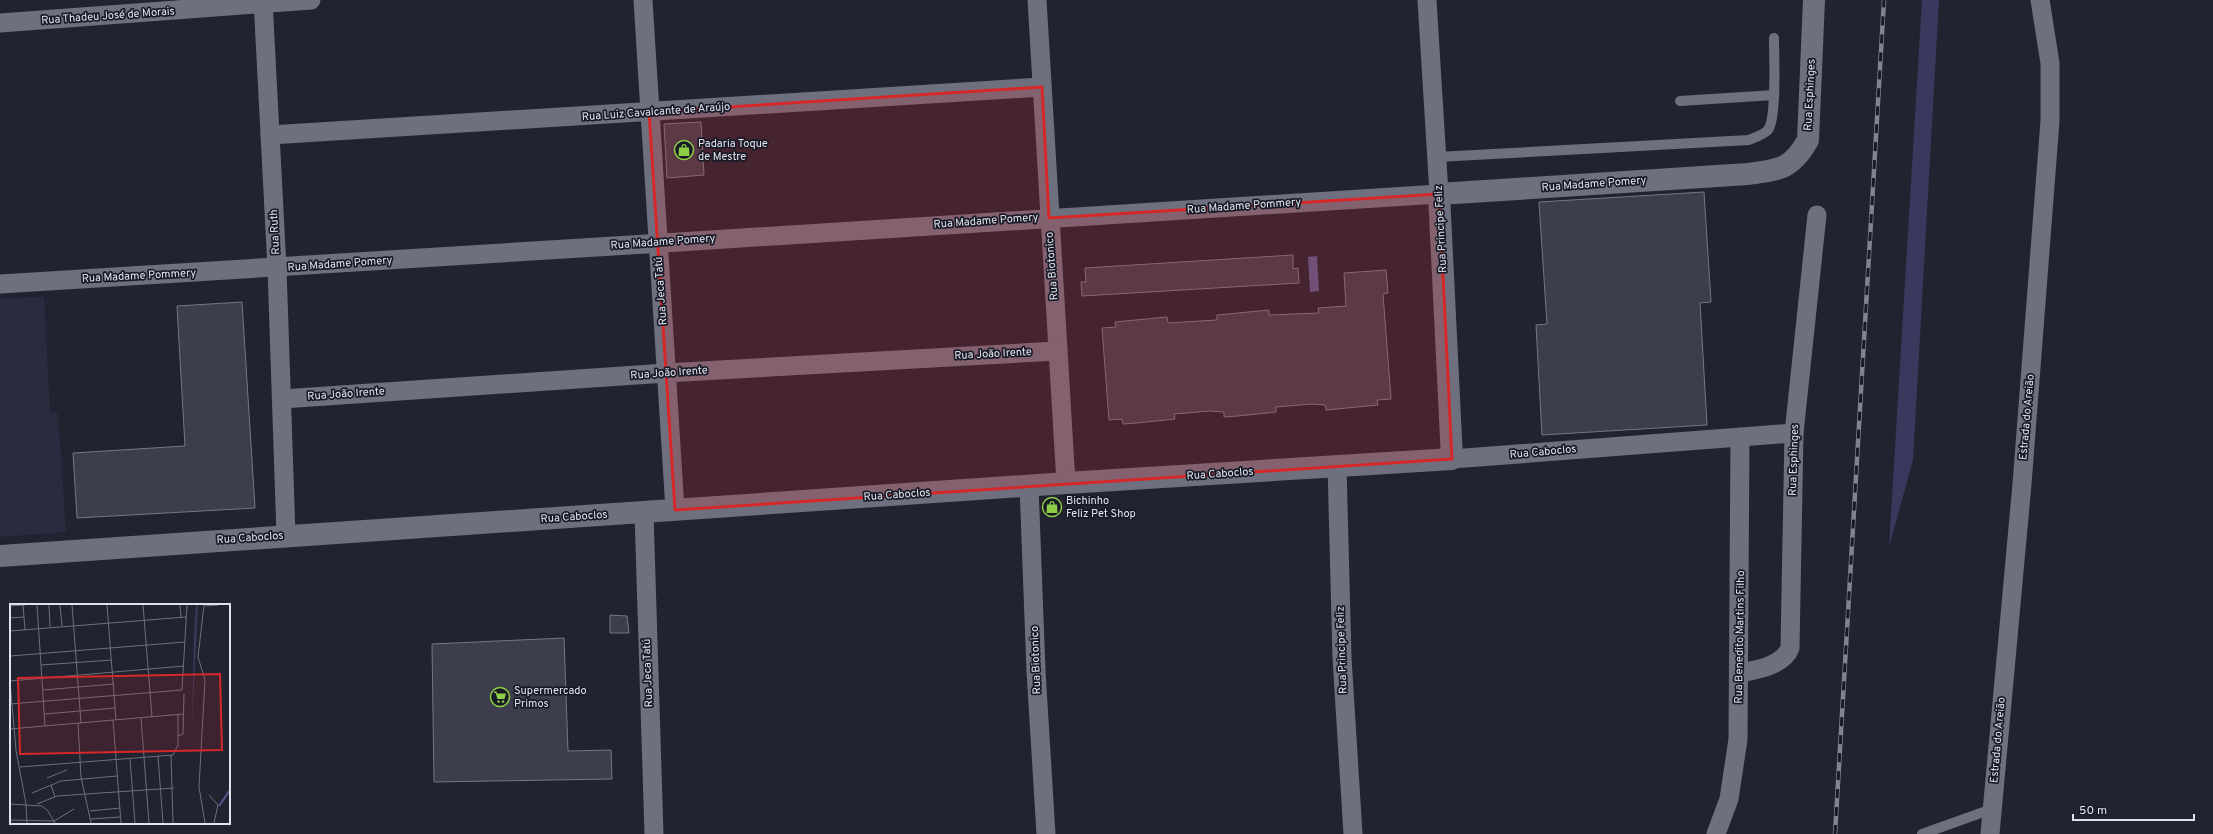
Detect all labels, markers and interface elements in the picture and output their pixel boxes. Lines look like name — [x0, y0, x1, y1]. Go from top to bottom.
street label: Rua Thadeu José de Morais — [41, 4, 175, 28]
street label: Rua Esphinges — [1801, 59, 1819, 131]
street label: Rua Luiz Cavalcante de Araújo — [581, 100, 731, 124]
place label: Padaria Toque de Mestre — [698, 137, 768, 164]
shop icon: Padaria Toque de Mestre — [673, 139, 695, 161]
street label: Rua Madame Pomery — [1541, 173, 1647, 195]
street label: Rua Principe Feliz — [1432, 185, 1450, 273]
street label: Rua Madame Pommery — [1186, 195, 1302, 217]
street label: Rua Ruth — [267, 209, 283, 255]
street label: Rua Madame Pomery — [933, 210, 1039, 232]
street label: Rua Madame Pomery — [610, 231, 716, 253]
street label: Rua Biotonico — [1043, 231, 1061, 301]
street label: Rua Madame Pomery — [287, 253, 393, 275]
street label: Rua Jeca Tatú — [652, 256, 670, 326]
street label: Rua Madame Pommery — [81, 266, 197, 286]
street label: Rua João Irente — [954, 345, 1032, 363]
street label: Rua João Irente — [630, 363, 708, 383]
street label: Estrada do Areião — [2016, 373, 2038, 461]
street label: Rua João Irente — [307, 384, 385, 404]
street label: Rua Esphinges — [1786, 424, 1802, 496]
street label: Rua Caboclos — [1509, 442, 1577, 462]
street label: Rua Caboclos — [1186, 465, 1254, 483]
street label: Rua Caboclos — [863, 486, 931, 504]
place label: Bichinho Feliz Pet Shop — [1066, 494, 1136, 521]
shop icon: Bichinho Feliz Pet Shop — [1041, 496, 1063, 518]
street label: Rua Caboclos — [540, 508, 608, 526]
street label: Rua Caboclos — [216, 529, 284, 547]
street label: Rua Benedito Martins Filho — [1732, 570, 1748, 704]
inset map — [10, 604, 230, 824]
street label: Rua Principe Feliz — [1333, 606, 1351, 694]
street label: Rua Biotonico — [1028, 625, 1044, 695]
street label: Rua Jeca Tatú — [640, 638, 656, 708]
place label: Supermercado Primos — [514, 684, 587, 711]
supermarket icon: Supermercado Primos — [489, 686, 511, 708]
street label: Estrada do Areião — [1987, 696, 2009, 784]
scale bar — [2073, 796, 2194, 822]
text: 50 m — [2079, 803, 2107, 819]

